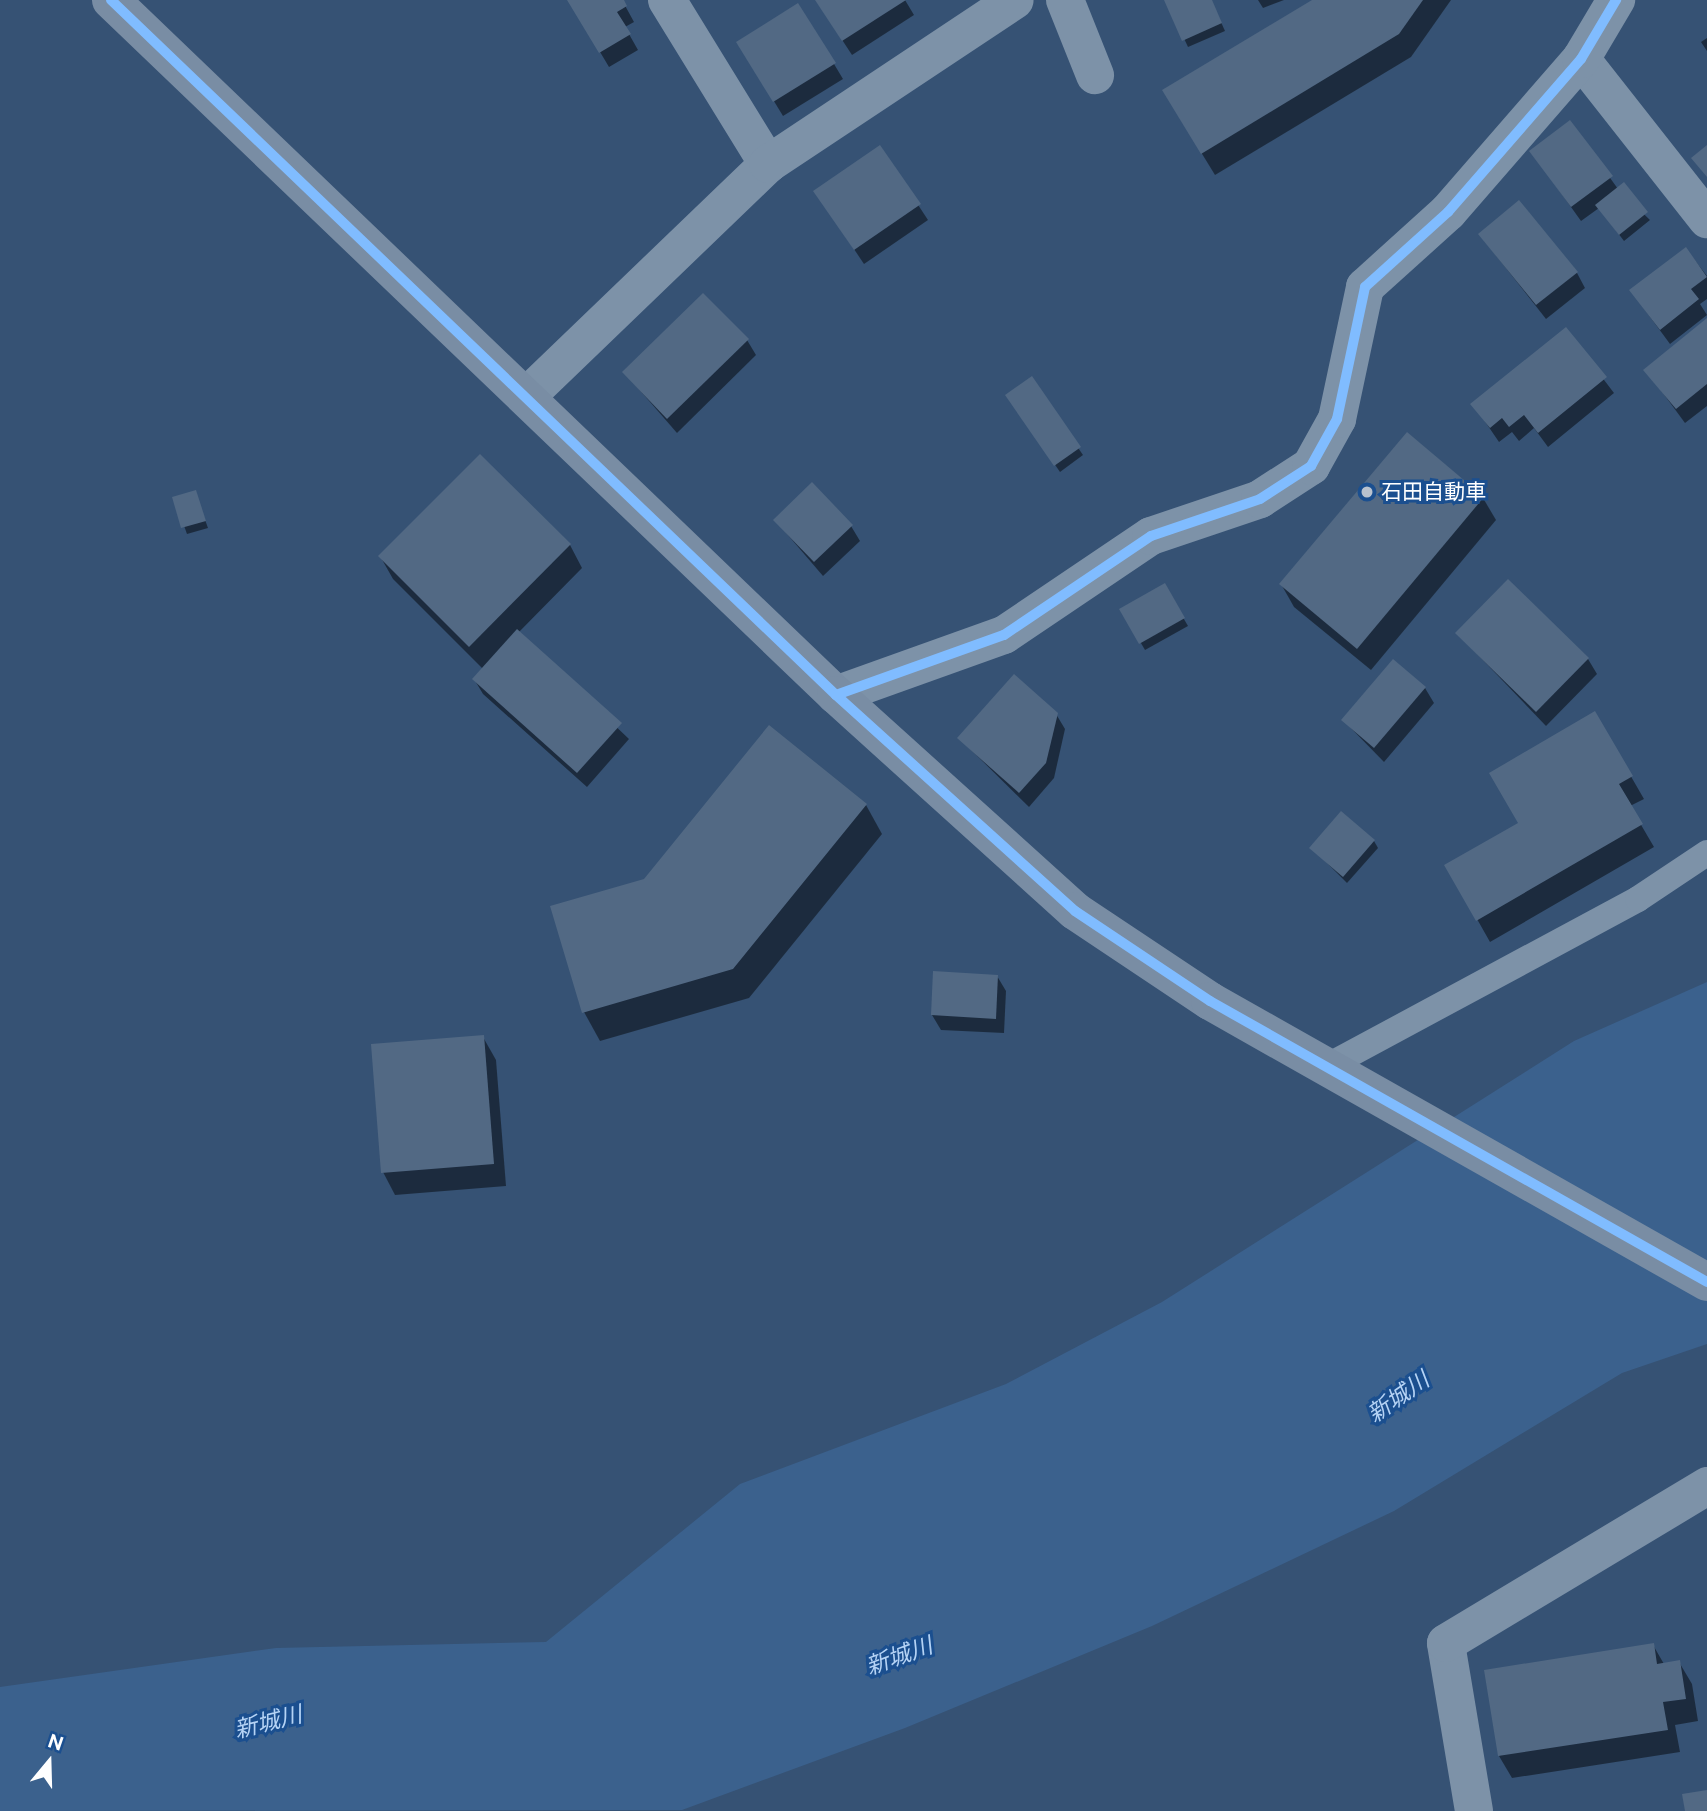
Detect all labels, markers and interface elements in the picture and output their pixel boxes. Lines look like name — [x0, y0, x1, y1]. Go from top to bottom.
place label: 石田自動車 — [1381, 479, 1486, 505]
marker: 石田自動車 — [1359, 484, 1375, 500]
water label: 新城川 — [1362, 1366, 1434, 1428]
water label: 新城川 — [862, 1631, 936, 1681]
water label: 新城川 — [231, 1700, 305, 1744]
north arrow — [14, 1727, 84, 1797]
text: N — [45, 1729, 66, 1755]

